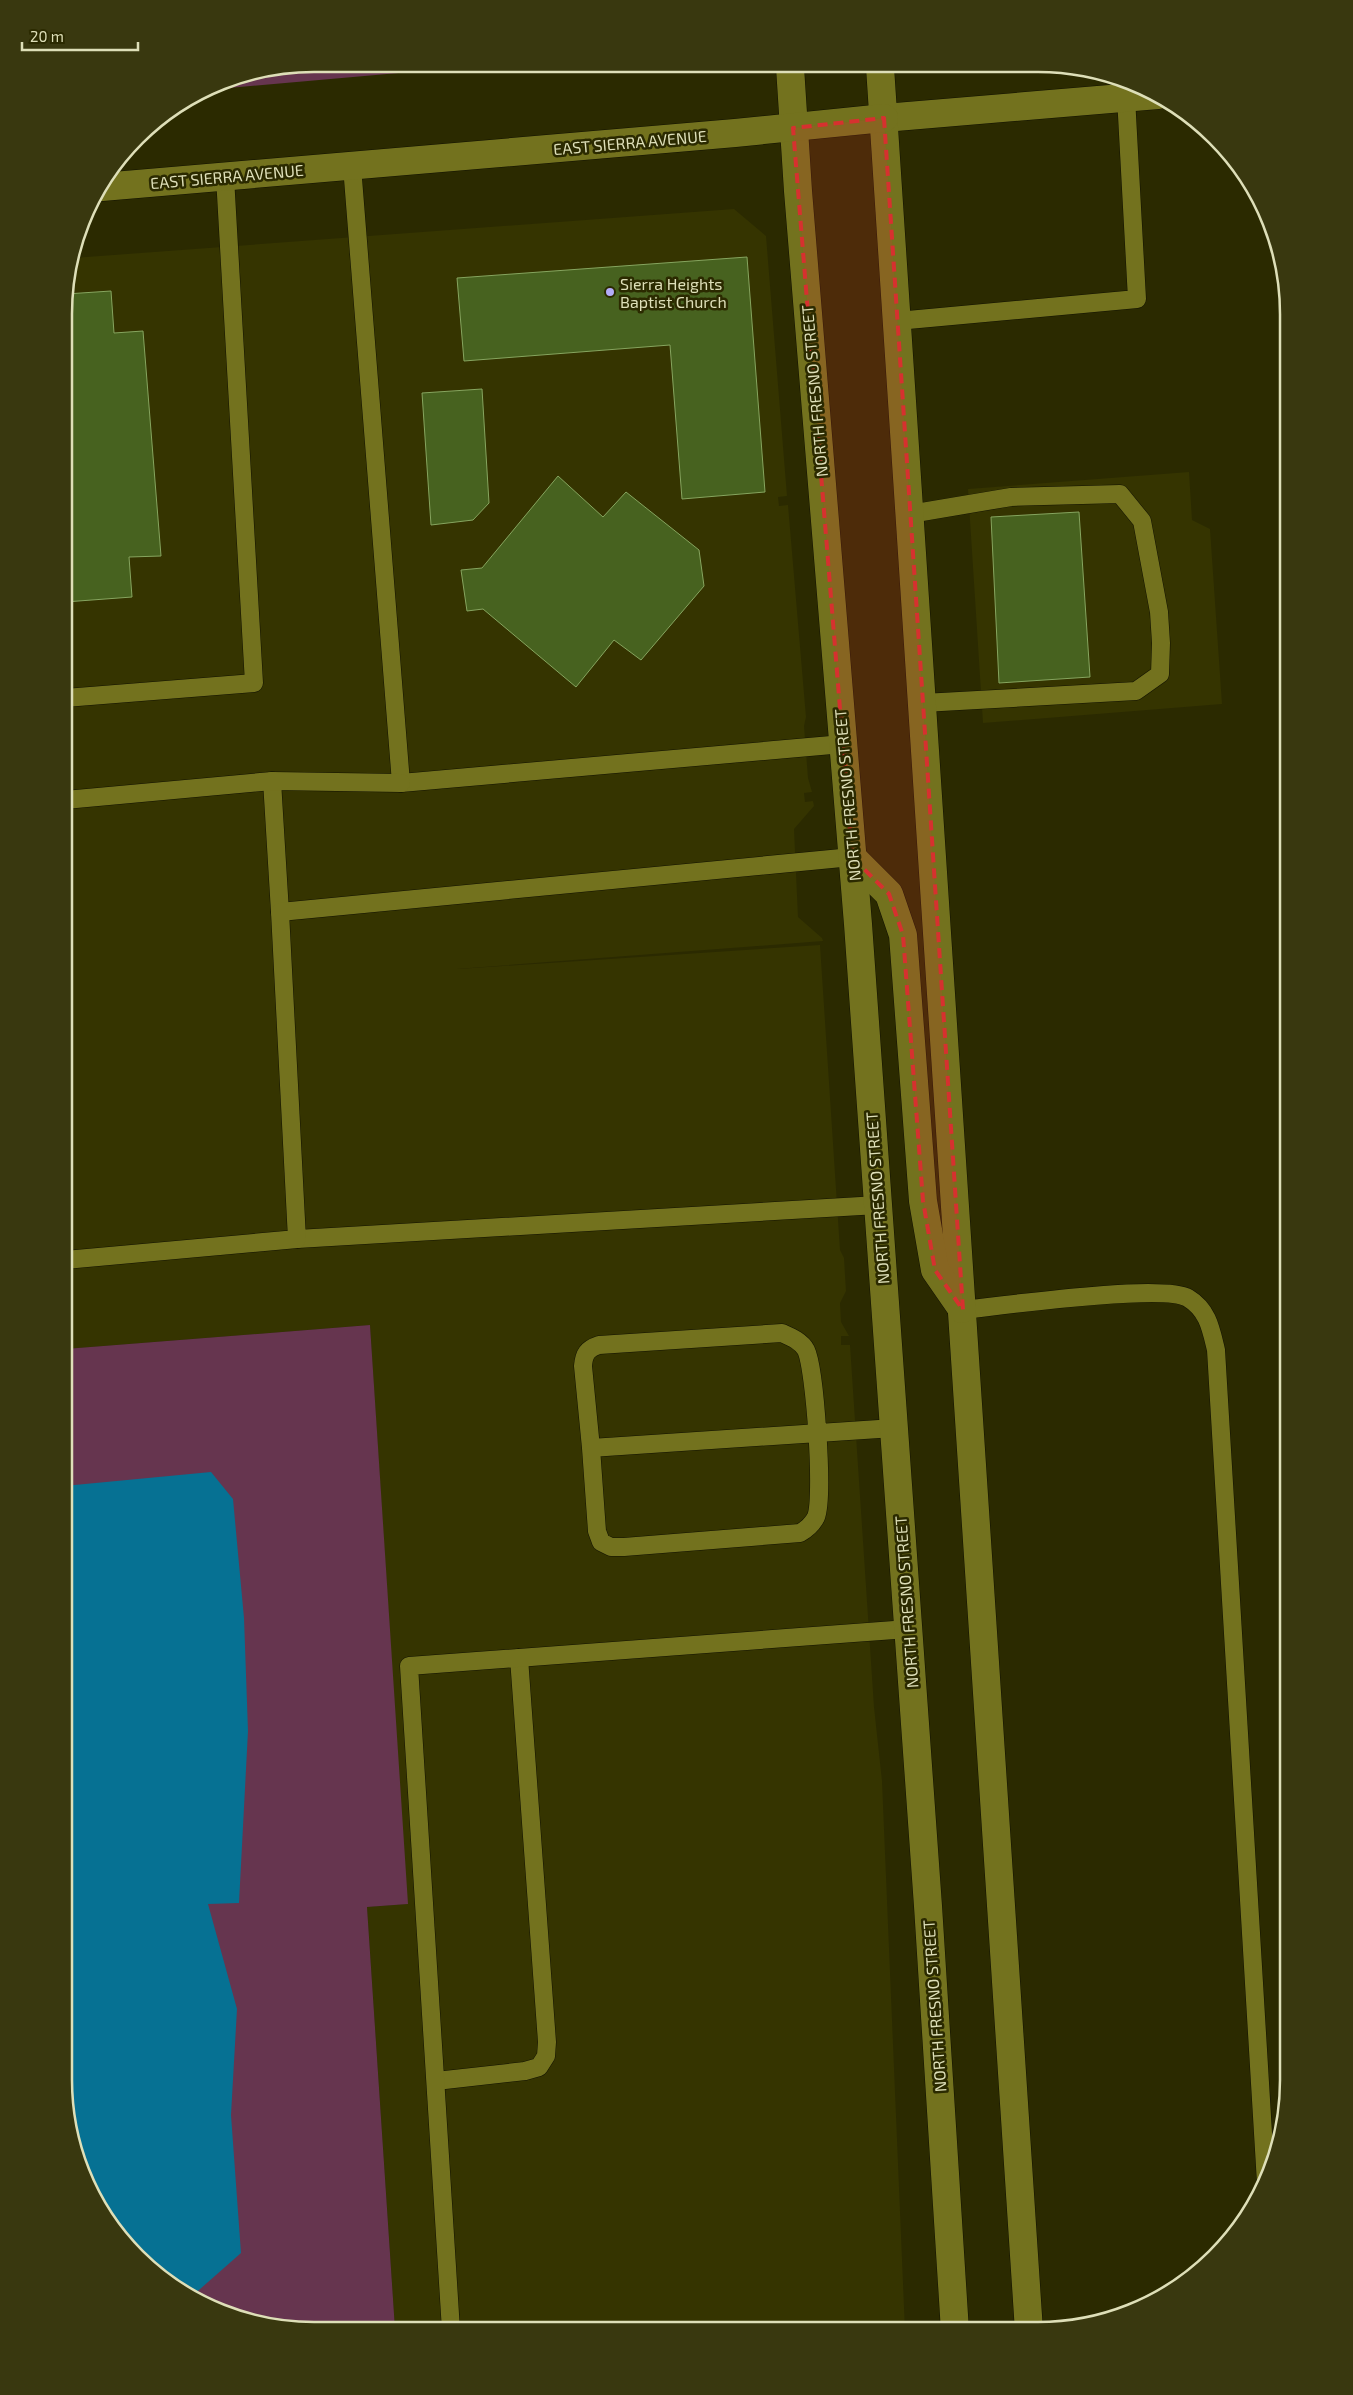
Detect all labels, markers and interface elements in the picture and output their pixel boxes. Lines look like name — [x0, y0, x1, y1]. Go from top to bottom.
scale bar — [22, 20, 139, 52]
text: 20 m — [30, 27, 64, 45]
street label: EAST SIERRA AVENUE — [552, 126, 708, 158]
street label: EAST SIERRA AVENUE — [149, 160, 305, 192]
place label: Sierra Heights Baptist Church — [620, 274, 727, 311]
marker: Sierra Heights Baptist Church — [604, 286, 616, 298]
street label: NORTH FRESNO STREET — [797, 304, 831, 478]
street label: NORTH FRESNO STREET — [830, 708, 864, 882]
street label: NORTH FRESNO STREET — [862, 1111, 892, 1285]
street label: NORTH FRESNO STREET — [891, 1515, 921, 1689]
street label: NORTH FRESNO STREET — [919, 1919, 949, 2093]

